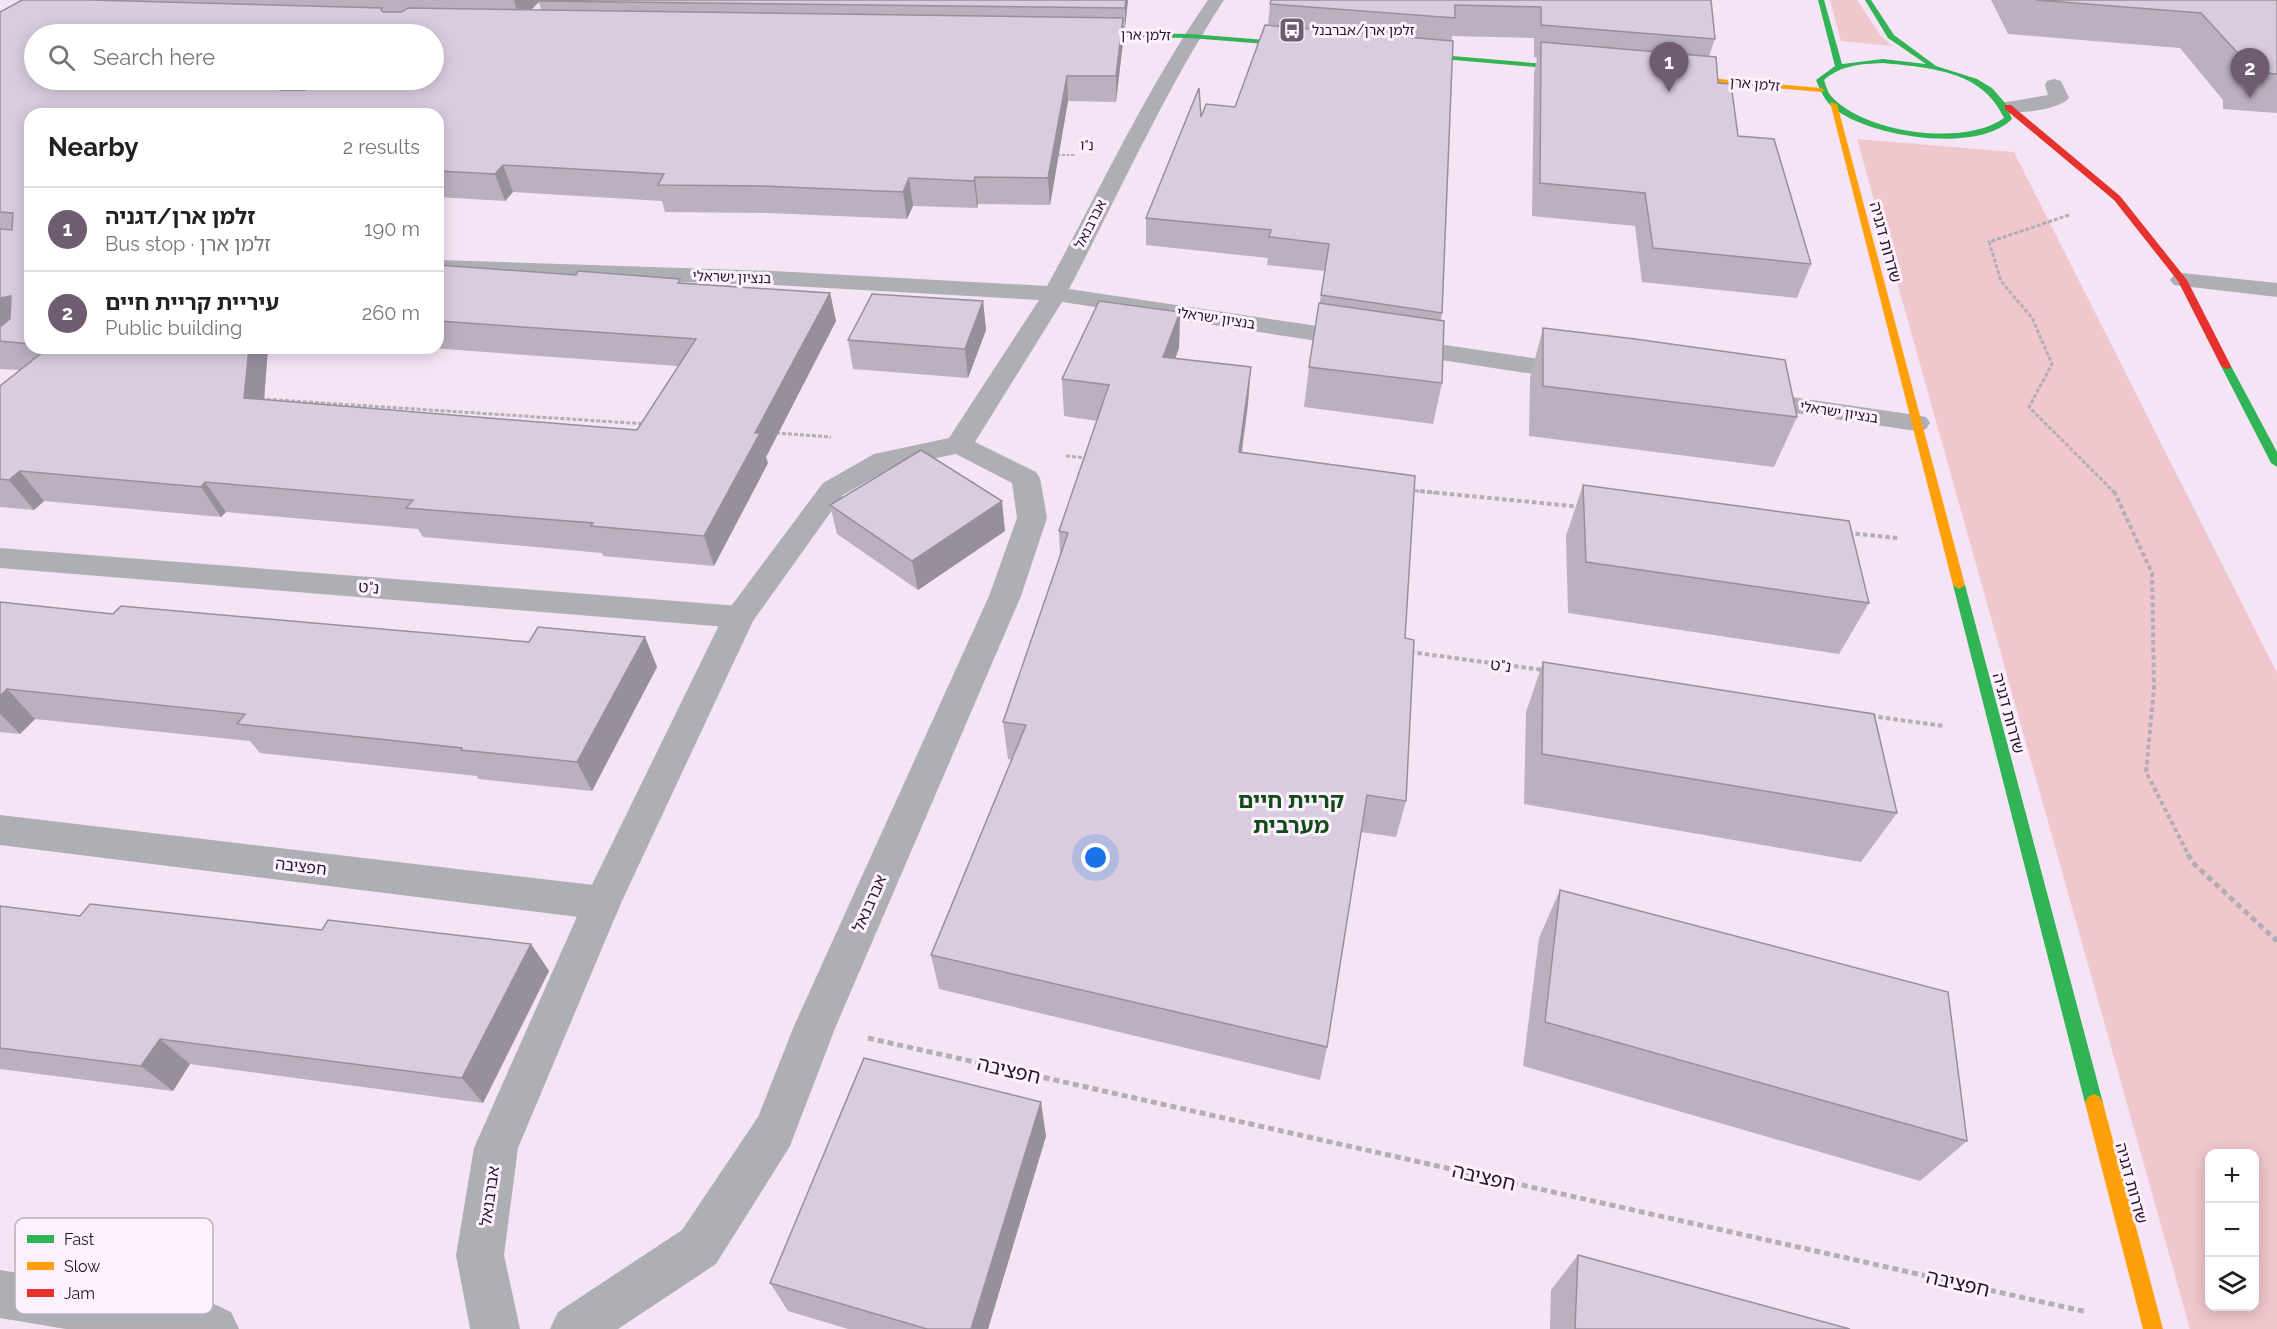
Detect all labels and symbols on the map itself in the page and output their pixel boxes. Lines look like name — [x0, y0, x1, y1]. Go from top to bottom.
bus stop icon: זלמן ארן/אברבנל — [1277, 15, 1307, 45]
place label: זלמן ארן/אברבנל — [1312, 22, 1415, 38]
street label: זלמן ארן — [1121, 27, 1172, 43]
pin: 1 — [1650, 42, 1688, 92]
pin: 2 — [2230, 48, 2270, 98]
street label: זלמן ארן — [1729, 74, 1781, 94]
street label: נ"ו — [1080, 137, 1094, 153]
street label: אברבנאל — [1071, 197, 1109, 251]
street label: שדרות דגניה — [1866, 200, 1905, 285]
street label: בנציון ישראלי — [692, 268, 772, 286]
street label: בנציון ישראלי — [1176, 304, 1256, 332]
street label: בנציון ישראלי — [1799, 398, 1879, 426]
street label: נ"ט — [358, 577, 380, 598]
street label: נ"ט — [1489, 655, 1513, 676]
street label: שדרות דגניה — [1989, 671, 2028, 756]
district label: קריית חיים מערבית — [1238, 787, 1344, 838]
your location — [1081, 843, 1110, 872]
street label: חפציבה — [274, 854, 328, 879]
street label: אברבנאל — [849, 872, 890, 935]
street label: חפציבה — [975, 1051, 1043, 1089]
street label: שדרות דגניה — [2112, 1141, 2151, 1226]
street label: חפציבה — [1450, 1158, 1518, 1196]
street label: אברבנאל — [476, 1165, 503, 1227]
legend — [15, 1218, 213, 1314]
text: Fast — [64, 1230, 95, 1249]
text: Slow — [64, 1257, 100, 1276]
street label: חפציבה — [1924, 1264, 1992, 1302]
text: Jam — [64, 1284, 95, 1303]

